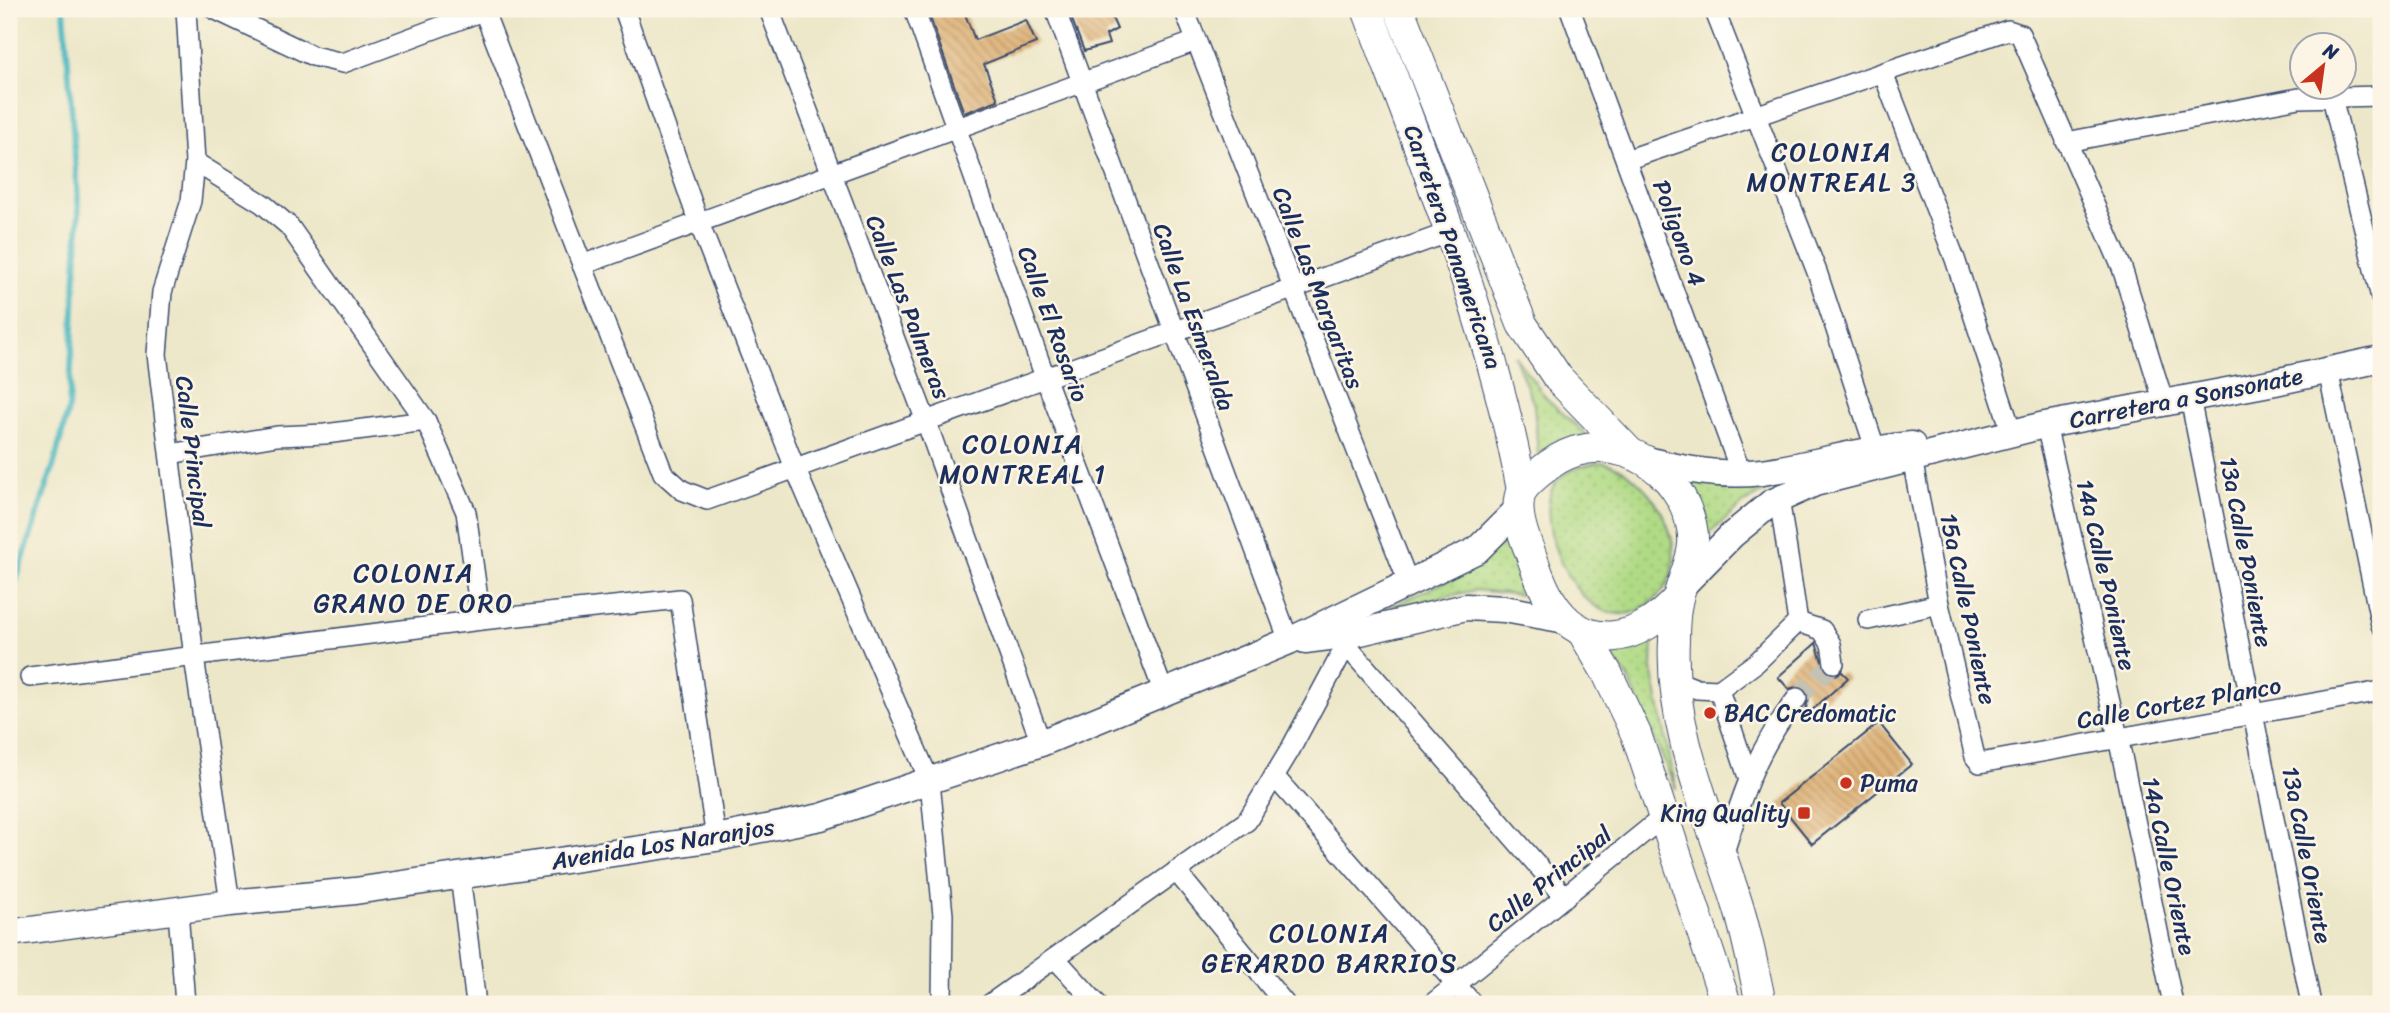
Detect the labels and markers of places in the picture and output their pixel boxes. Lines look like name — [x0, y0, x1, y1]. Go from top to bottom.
place label: BAC Credomatic — [1724, 692, 1897, 734]
marker: BAC Credomatic — [1702, 705, 1718, 721]
place label: Puma — [1860, 762, 1919, 804]
marker: Puma — [1838, 775, 1854, 791]
place label: King Quality — [1661, 792, 1791, 834]
marker: King Quality — [1796, 805, 1812, 821]

